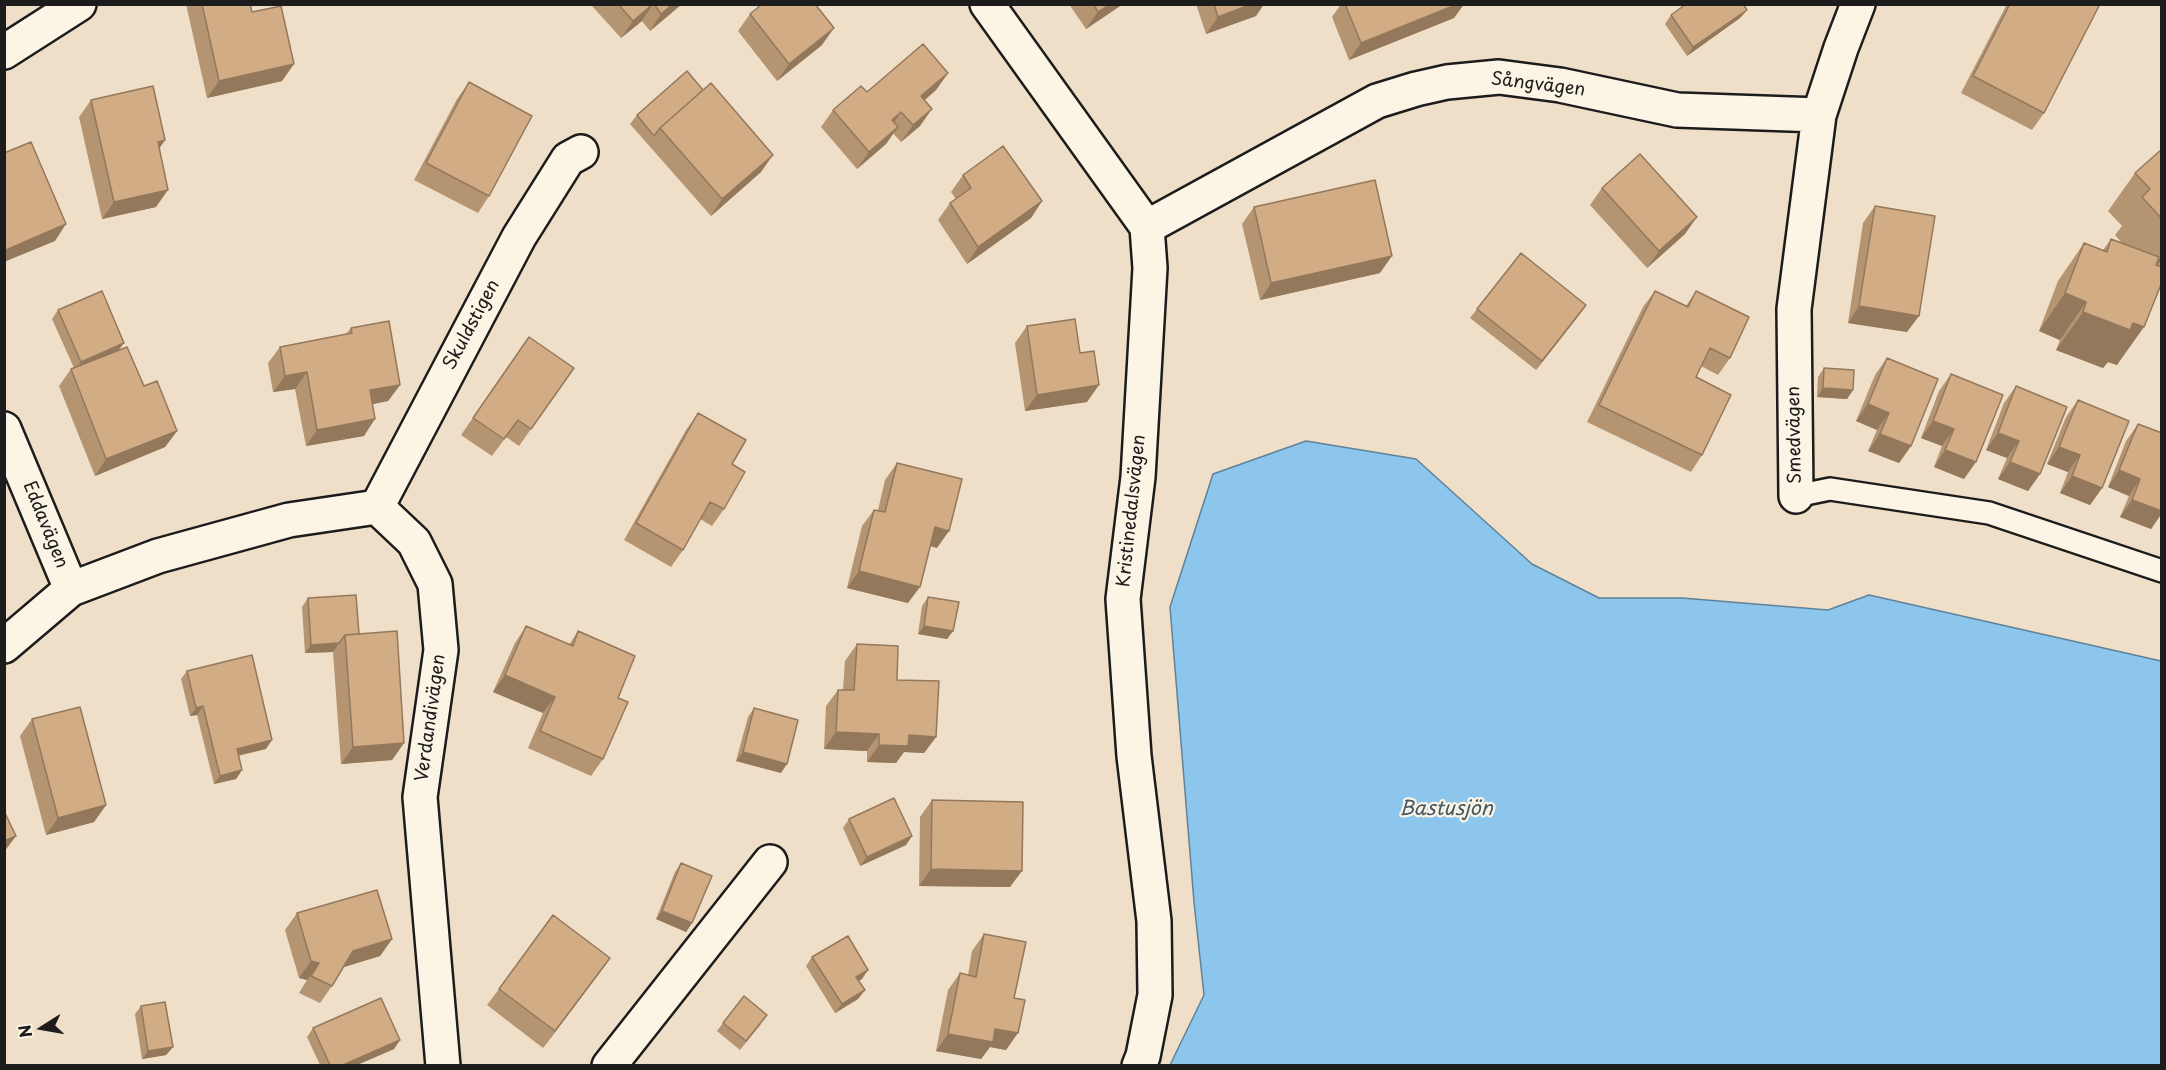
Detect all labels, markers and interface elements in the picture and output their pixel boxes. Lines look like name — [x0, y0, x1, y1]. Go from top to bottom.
street label: Sångvägen — [1490, 69, 1586, 101]
street label: Skuldstigen — [439, 276, 505, 374]
street label: Smedvägen — [1783, 386, 1807, 484]
street label: Kristinedalsvägen — [1113, 434, 1151, 588]
street label: Eddavägen — [18, 478, 72, 572]
street label: Verdandivägen — [411, 653, 451, 783]
water label: Bastusjön — [1399, 797, 1493, 821]
north arrow — [12, 998, 72, 1058]
text: N — [11, 1023, 37, 1040]

